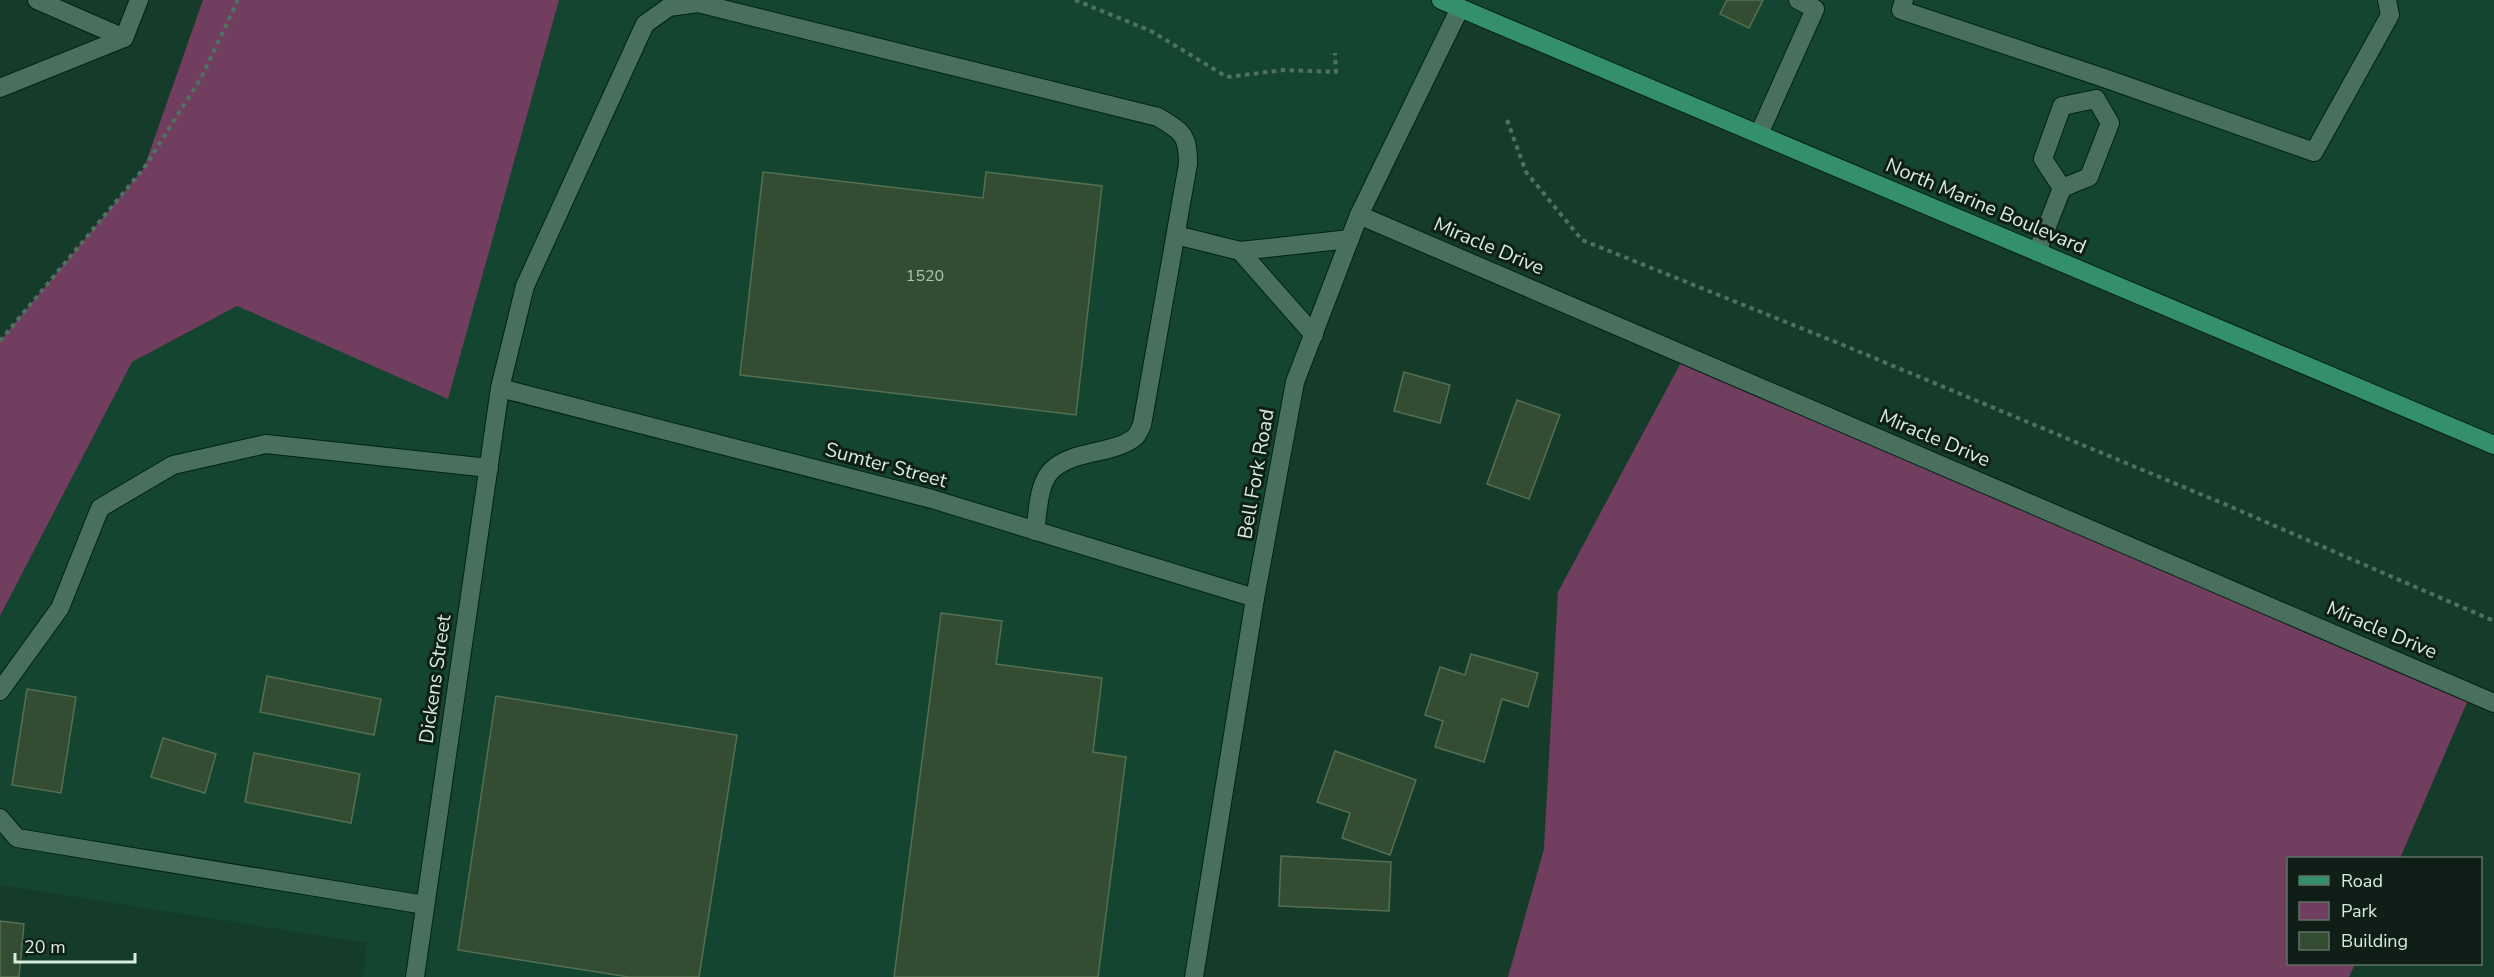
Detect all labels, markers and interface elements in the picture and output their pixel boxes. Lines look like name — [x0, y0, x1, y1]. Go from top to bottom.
street label: North Marine Boulevard — [1882, 152, 2090, 260]
street label: Miracle Drive — [1430, 211, 1548, 281]
house number: 1520 — [906, 265, 944, 287]
street label: Miracle Drive — [1876, 403, 1994, 473]
street label: Bell Fork Road — [1231, 407, 1281, 541]
street label: Sumter Street — [822, 436, 951, 494]
street label: Miracle Drive — [2323, 595, 2441, 665]
street label: Dickens Street — [413, 612, 458, 745]
legend — [2287, 857, 2482, 965]
text: Road — [2341, 869, 2383, 893]
text: Park — [2341, 899, 2378, 923]
scale bar — [15, 926, 135, 964]
text: Building — [2341, 929, 2408, 953]
text: 20 m — [24, 935, 66, 959]

